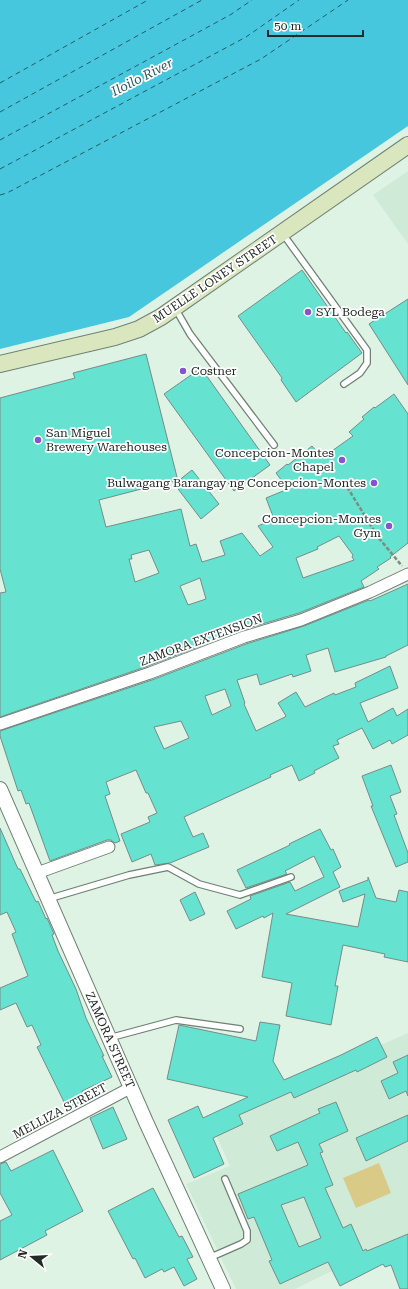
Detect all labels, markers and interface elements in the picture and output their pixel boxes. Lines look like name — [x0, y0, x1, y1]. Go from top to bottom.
scale bar — [268, 12, 363, 38]
text: 50 m — [274, 19, 301, 33]
water label: Iloilo River — [108, 55, 176, 99]
street label: MUELLE LONEY STREET — [150, 232, 280, 326]
place label: SYL Bodega — [316, 305, 385, 319]
marker: SYL Bodega — [303, 307, 313, 317]
place label: Costner — [191, 364, 237, 378]
marker: Costner — [178, 366, 188, 376]
place label: San Miguel Brewery Warehouses — [46, 426, 167, 454]
marker: San Miguel Brewery Warehouses — [33, 435, 43, 445]
place label: Concepcion-Montes Chapel — [215, 446, 334, 474]
marker: Concepcion-Montes Chapel — [337, 455, 347, 465]
place label: Bulwagang Barangay ng Concepcion-Montes — [107, 476, 366, 490]
marker: Bulwagang Barangay ng Concepcion-Montes — [369, 478, 379, 488]
place label: Concepcion-Montes Gym — [262, 512, 381, 540]
marker: Concepcion-Montes Gym — [384, 521, 394, 531]
street label: ZAMORA EXTENSION — [138, 611, 265, 669]
street label: ZAMORA STREET — [83, 990, 137, 1090]
street label: MELLIZA STREET — [11, 1080, 109, 1142]
north arrow — [12, 1237, 52, 1277]
text: N — [15, 1248, 31, 1260]

